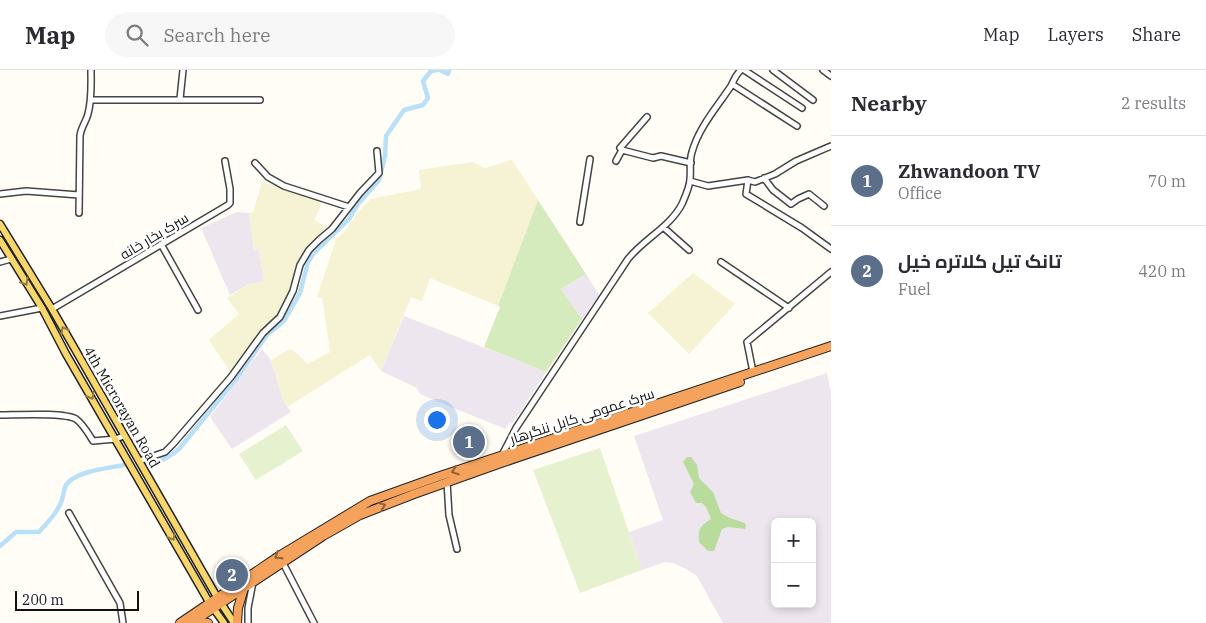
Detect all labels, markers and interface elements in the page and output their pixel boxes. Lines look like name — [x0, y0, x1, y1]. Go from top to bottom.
search box — [105, 12, 455, 57]
text: Map — [25, 19, 75, 51]
icon: search — [123, 21, 151, 49]
text: Search here — [163, 23, 270, 47]
text: Map — [983, 23, 1020, 46]
text: Layers — [1048, 23, 1104, 46]
text: Share — [1132, 23, 1181, 46]
text: Nearby — [851, 89, 927, 117]
text: 2 results — [1121, 93, 1186, 113]
text: Zhwandoon TV — [898, 159, 1040, 183]
text: 1 — [862, 171, 872, 191]
text: 70 m — [1148, 171, 1186, 191]
text: Office — [898, 183, 942, 203]
street label: سرک بخار خانه — [116, 209, 192, 263]
text: تانک تیل کلاتره خیل — [898, 249, 1061, 273]
text: 2 — [862, 261, 872, 281]
text: 420 m — [1138, 261, 1186, 281]
one-way arrow — [19, 276, 29, 285]
text: Fuel — [898, 279, 931, 299]
one-way arrow — [60, 327, 70, 336]
street label: 4th Microrayan Road — [80, 343, 164, 471]
street label: سرک عمومی کابل ننگرهار — [507, 384, 656, 448]
one-way arrow — [85, 390, 95, 399]
your location — [424, 407, 450, 433]
pin: 1 — [453, 423, 485, 461]
one-way arrow — [451, 465, 460, 475]
one-way arrow — [377, 502, 386, 512]
map controls — [771, 518, 816, 608]
button: + — [771, 518, 816, 563]
one-way arrow — [166, 531, 176, 540]
one-way arrow — [275, 550, 284, 560]
pin: 2 — [216, 556, 248, 594]
button: − — [771, 563, 816, 608]
scale bar — [15, 588, 139, 611]
text: 200 m — [22, 591, 64, 609]

